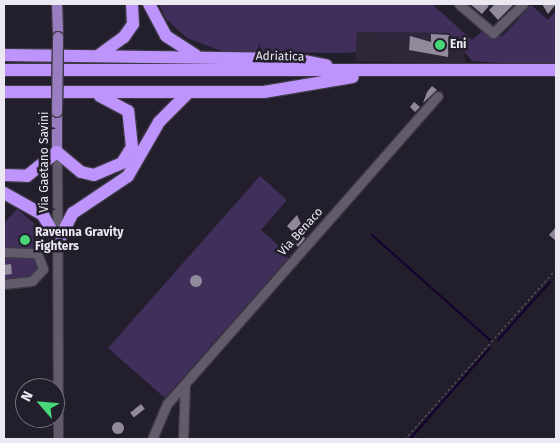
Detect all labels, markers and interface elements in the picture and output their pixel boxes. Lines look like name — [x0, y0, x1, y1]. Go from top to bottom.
place label: Eni — [450, 38, 466, 52]
marker: Eni — [434, 39, 446, 51]
street label: Adriatica — [256, 49, 304, 65]
street label: Via Gaetano Savini — [38, 112, 52, 212]
street label: Via Benaco — [276, 205, 326, 259]
place label: Ravenna Gravity Fighters — [35, 226, 123, 254]
marker: Ravenna Gravity Fighters — [19, 234, 31, 246]
north arrow — [15, 378, 65, 428]
text: N — [17, 388, 37, 404]

